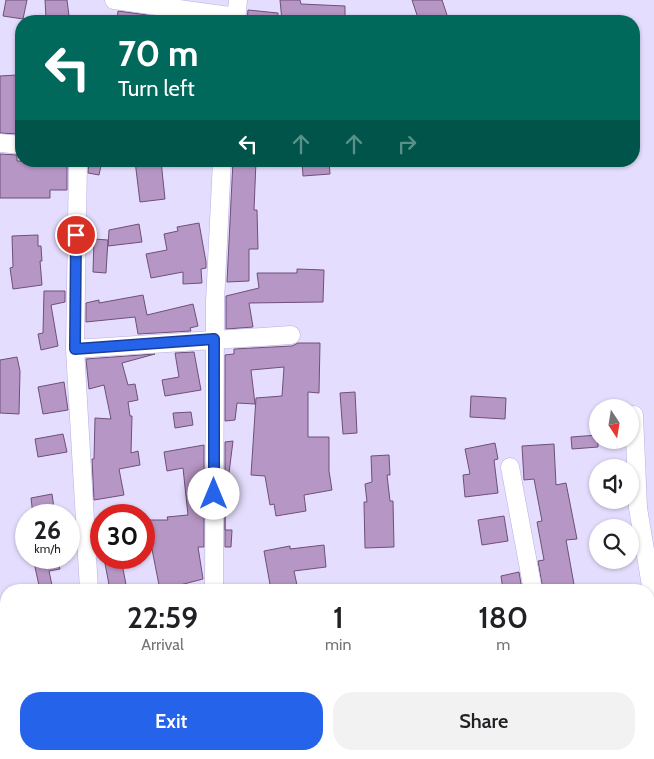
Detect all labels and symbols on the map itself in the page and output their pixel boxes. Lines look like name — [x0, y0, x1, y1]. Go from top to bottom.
pin — [55, 214, 97, 256]
north arrow — [589, 399, 639, 449]
position arrow — [187, 467, 239, 519]
speed limit sign: 30 — [90, 504, 155, 569]

